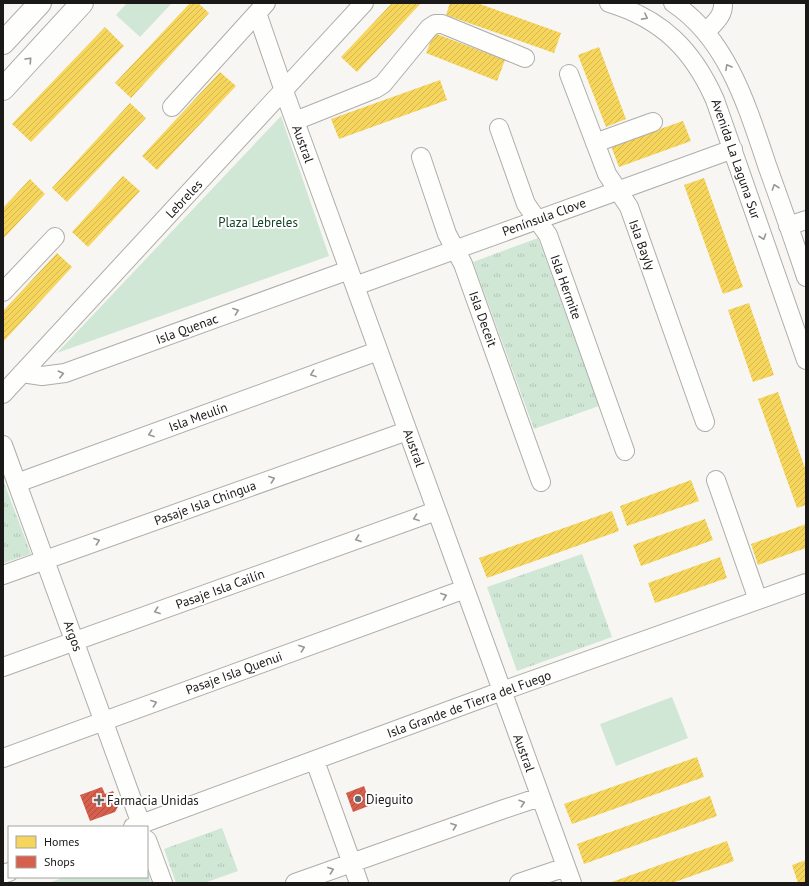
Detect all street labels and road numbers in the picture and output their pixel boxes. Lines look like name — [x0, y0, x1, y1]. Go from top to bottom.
street label: Avenida La Laguna Sur — [707, 97, 765, 222]
street label: Austral — [288, 123, 318, 165]
street label: Lebreles — [162, 176, 206, 222]
street label: Península Clove — [500, 194, 588, 240]
street label: Isla Bayly — [625, 217, 659, 273]
street label: Isla Hermite — [546, 252, 586, 322]
street label: Isla Deceit — [465, 289, 501, 350]
street label: Isla Quenac — [154, 310, 221, 348]
street label: Isla Meulín — [166, 399, 230, 435]
street label: Austral — [399, 427, 429, 469]
street label: Pasaje Isla Chingua — [152, 477, 258, 529]
street label: Pasaje Isla Cailín — [173, 565, 267, 613]
street label: Argos — [60, 618, 86, 654]
street label: Pasaje Isla Quenui — [183, 648, 285, 698]
street label: Isla Grande de Tierra del Fuego — [384, 666, 554, 742]
street label: Austral — [509, 732, 539, 774]

